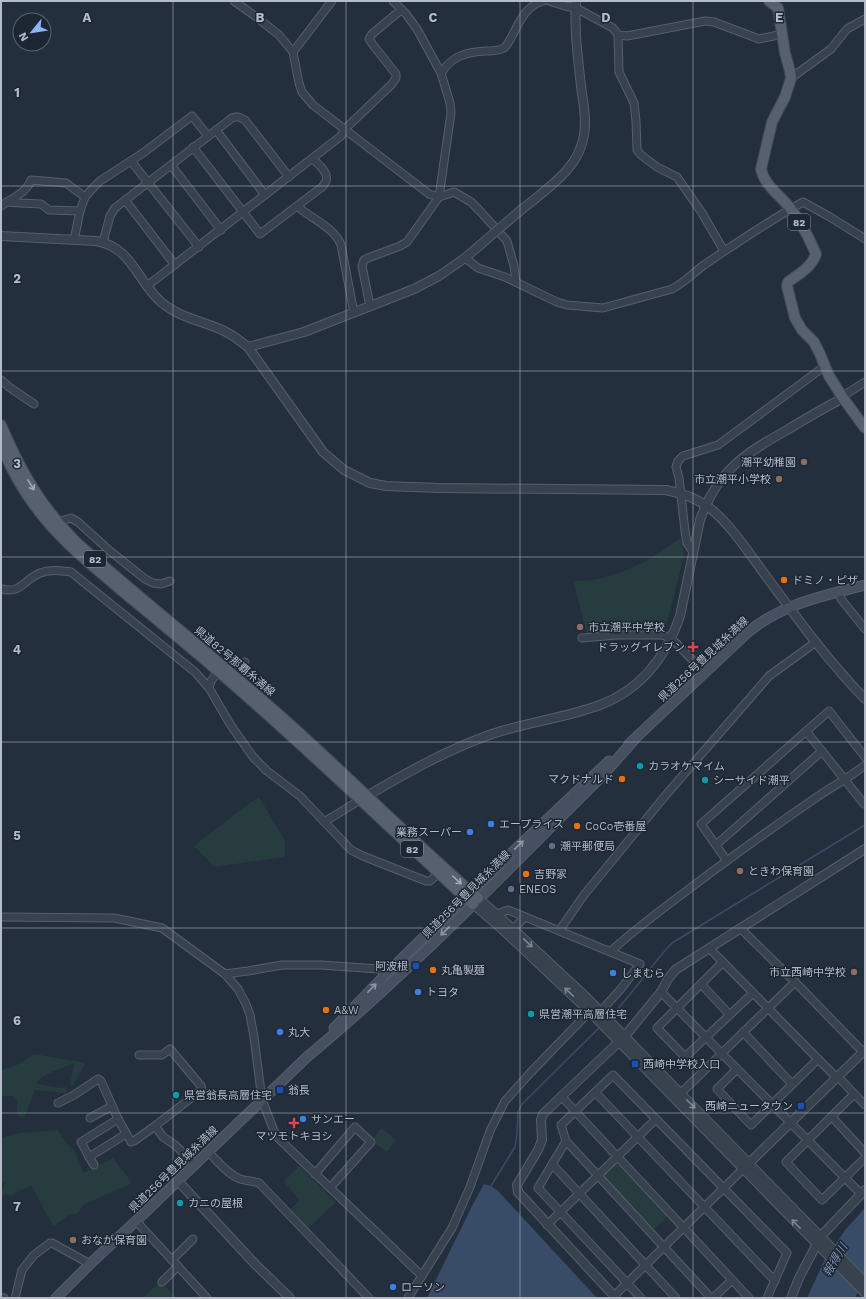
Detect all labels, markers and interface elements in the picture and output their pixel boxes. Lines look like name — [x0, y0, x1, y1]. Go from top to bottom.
text: A — [83, 10, 92, 25]
text: B — [256, 10, 265, 25]
text: C — [429, 10, 438, 25]
text: D — [601, 10, 611, 25]
text: E — [775, 10, 783, 25]
north arrow — [12, 12, 52, 52]
text: N — [16, 30, 31, 44]
text: 1 — [14, 85, 20, 100]
road number: 82 — [788, 214, 810, 230]
text: 2 — [13, 271, 21, 286]
text: 3 — [13, 456, 21, 471]
place label: 潮平幼稚園 — [741, 456, 796, 469]
marker: 潮平幼稚園 — [799, 457, 809, 467]
place label: 市立潮平小学校 — [694, 473, 771, 486]
marker: 市立潮平小学校 — [774, 474, 784, 484]
one-way arrow — [27, 479, 35, 491]
road number: 82 — [84, 551, 106, 567]
place label: ドミノ・ピザ — [792, 574, 858, 587]
marker: ドミノ・ピザ — [779, 575, 789, 585]
street label: 県道256号豊見城糸満線 — [656, 614, 751, 705]
place label: 市立潮平中学校 — [588, 621, 665, 634]
marker: 市立潮平中学校 — [575, 622, 585, 632]
street label: 県道82号那覇糸満線 — [192, 624, 278, 699]
place label: ドラッグイレブン — [597, 641, 685, 654]
text: 4 — [13, 642, 22, 657]
marker: ドラッグイレブン — [688, 642, 698, 652]
place label: カラオケマイム — [648, 760, 725, 773]
marker: カラオケマイム — [635, 761, 645, 771]
place label: マクドナルド — [548, 773, 614, 786]
marker: マクドナルド — [617, 774, 627, 784]
place label: シーサイド潮平 — [713, 774, 790, 787]
marker: シーサイド潮平 — [700, 775, 710, 785]
place label: エープライス — [499, 818, 564, 831]
marker: エープライス — [486, 819, 496, 829]
place label: CoCo壱番屋 — [585, 820, 646, 833]
marker: CoCo壱番屋 — [572, 821, 582, 831]
place label: 業務スーパー — [396, 826, 462, 839]
marker: 業務スーパー — [465, 827, 475, 837]
text: 5 — [13, 828, 21, 843]
one-way arrow — [514, 840, 524, 850]
place label: 潮平郵便局 — [560, 840, 615, 853]
road number: 82 — [401, 841, 423, 857]
marker: 潮平郵便局 — [547, 841, 557, 851]
street label: 県道256号豊見城糸満線 — [420, 848, 513, 941]
place label: ときわ保育園 — [748, 865, 814, 878]
marker: ときわ保育園 — [735, 866, 745, 876]
place label: 吉野家 — [534, 868, 567, 881]
marker: 吉野家 — [521, 869, 531, 879]
one-way arrow — [452, 875, 462, 884]
place label: ENEOS — [519, 883, 556, 896]
marker: ENEOS — [506, 884, 516, 894]
one-way arrow — [440, 926, 450, 936]
one-way arrow — [523, 938, 533, 948]
place label: 阿波根 — [375, 960, 408, 973]
marker: 阿波根 — [411, 961, 421, 971]
place label: 丸亀製麺 — [441, 964, 485, 977]
marker: 丸亀製麺 — [428, 965, 438, 975]
place label: 市立西崎中学校 — [769, 966, 846, 979]
place label: しまむら — [621, 967, 665, 980]
marker: 市立西崎中学校 — [849, 967, 859, 977]
marker: しまむら — [608, 968, 618, 978]
one-way arrow — [367, 983, 377, 993]
place label: トヨタ — [426, 986, 459, 999]
marker: トヨタ — [413, 987, 423, 997]
one-way arrow — [564, 987, 574, 997]
place label: A&W — [334, 1004, 359, 1017]
marker: A&W — [321, 1005, 331, 1015]
place label: 県営潮平高層住宅 — [539, 1008, 627, 1021]
marker: 県営潮平高層住宅 — [526, 1009, 536, 1019]
text: 6 — [13, 1013, 21, 1028]
place label: 丸大 — [288, 1026, 310, 1039]
marker: 丸大 — [275, 1027, 285, 1037]
place label: 西崎中学校入口 — [643, 1058, 720, 1071]
marker: 西崎中学校入口 — [630, 1059, 640, 1069]
place label: 翁長 — [288, 1084, 310, 1097]
marker: 翁長 — [275, 1085, 285, 1095]
place label: 県営翁長高層住宅 — [184, 1089, 272, 1102]
marker: 県営翁長高層住宅 — [171, 1090, 181, 1100]
one-way arrow — [686, 1099, 695, 1109]
place label: 西崎ニュータウン — [705, 1100, 793, 1113]
marker: 西崎ニュータウン — [796, 1101, 806, 1111]
place label: サンエー — [311, 1113, 355, 1126]
marker: サンエー — [298, 1114, 308, 1124]
marker: マツモトキヨシ — [289, 1118, 299, 1128]
street label: 県道256号豊見城糸満線 — [126, 1124, 220, 1215]
place label: マツモトキヨシ — [256, 1130, 333, 1143]
place label: カニの屋根 — [188, 1197, 243, 1210]
marker: カニの屋根 — [175, 1198, 185, 1208]
text: 7 — [13, 1199, 21, 1214]
one-way arrow — [792, 1219, 801, 1229]
place label: おなが保育園 — [81, 1234, 147, 1247]
marker: おなが保育園 — [68, 1235, 78, 1245]
water label: 報得川 — [820, 1239, 851, 1279]
place label: ローソン — [401, 1281, 445, 1294]
marker: ローソン — [388, 1282, 398, 1292]

